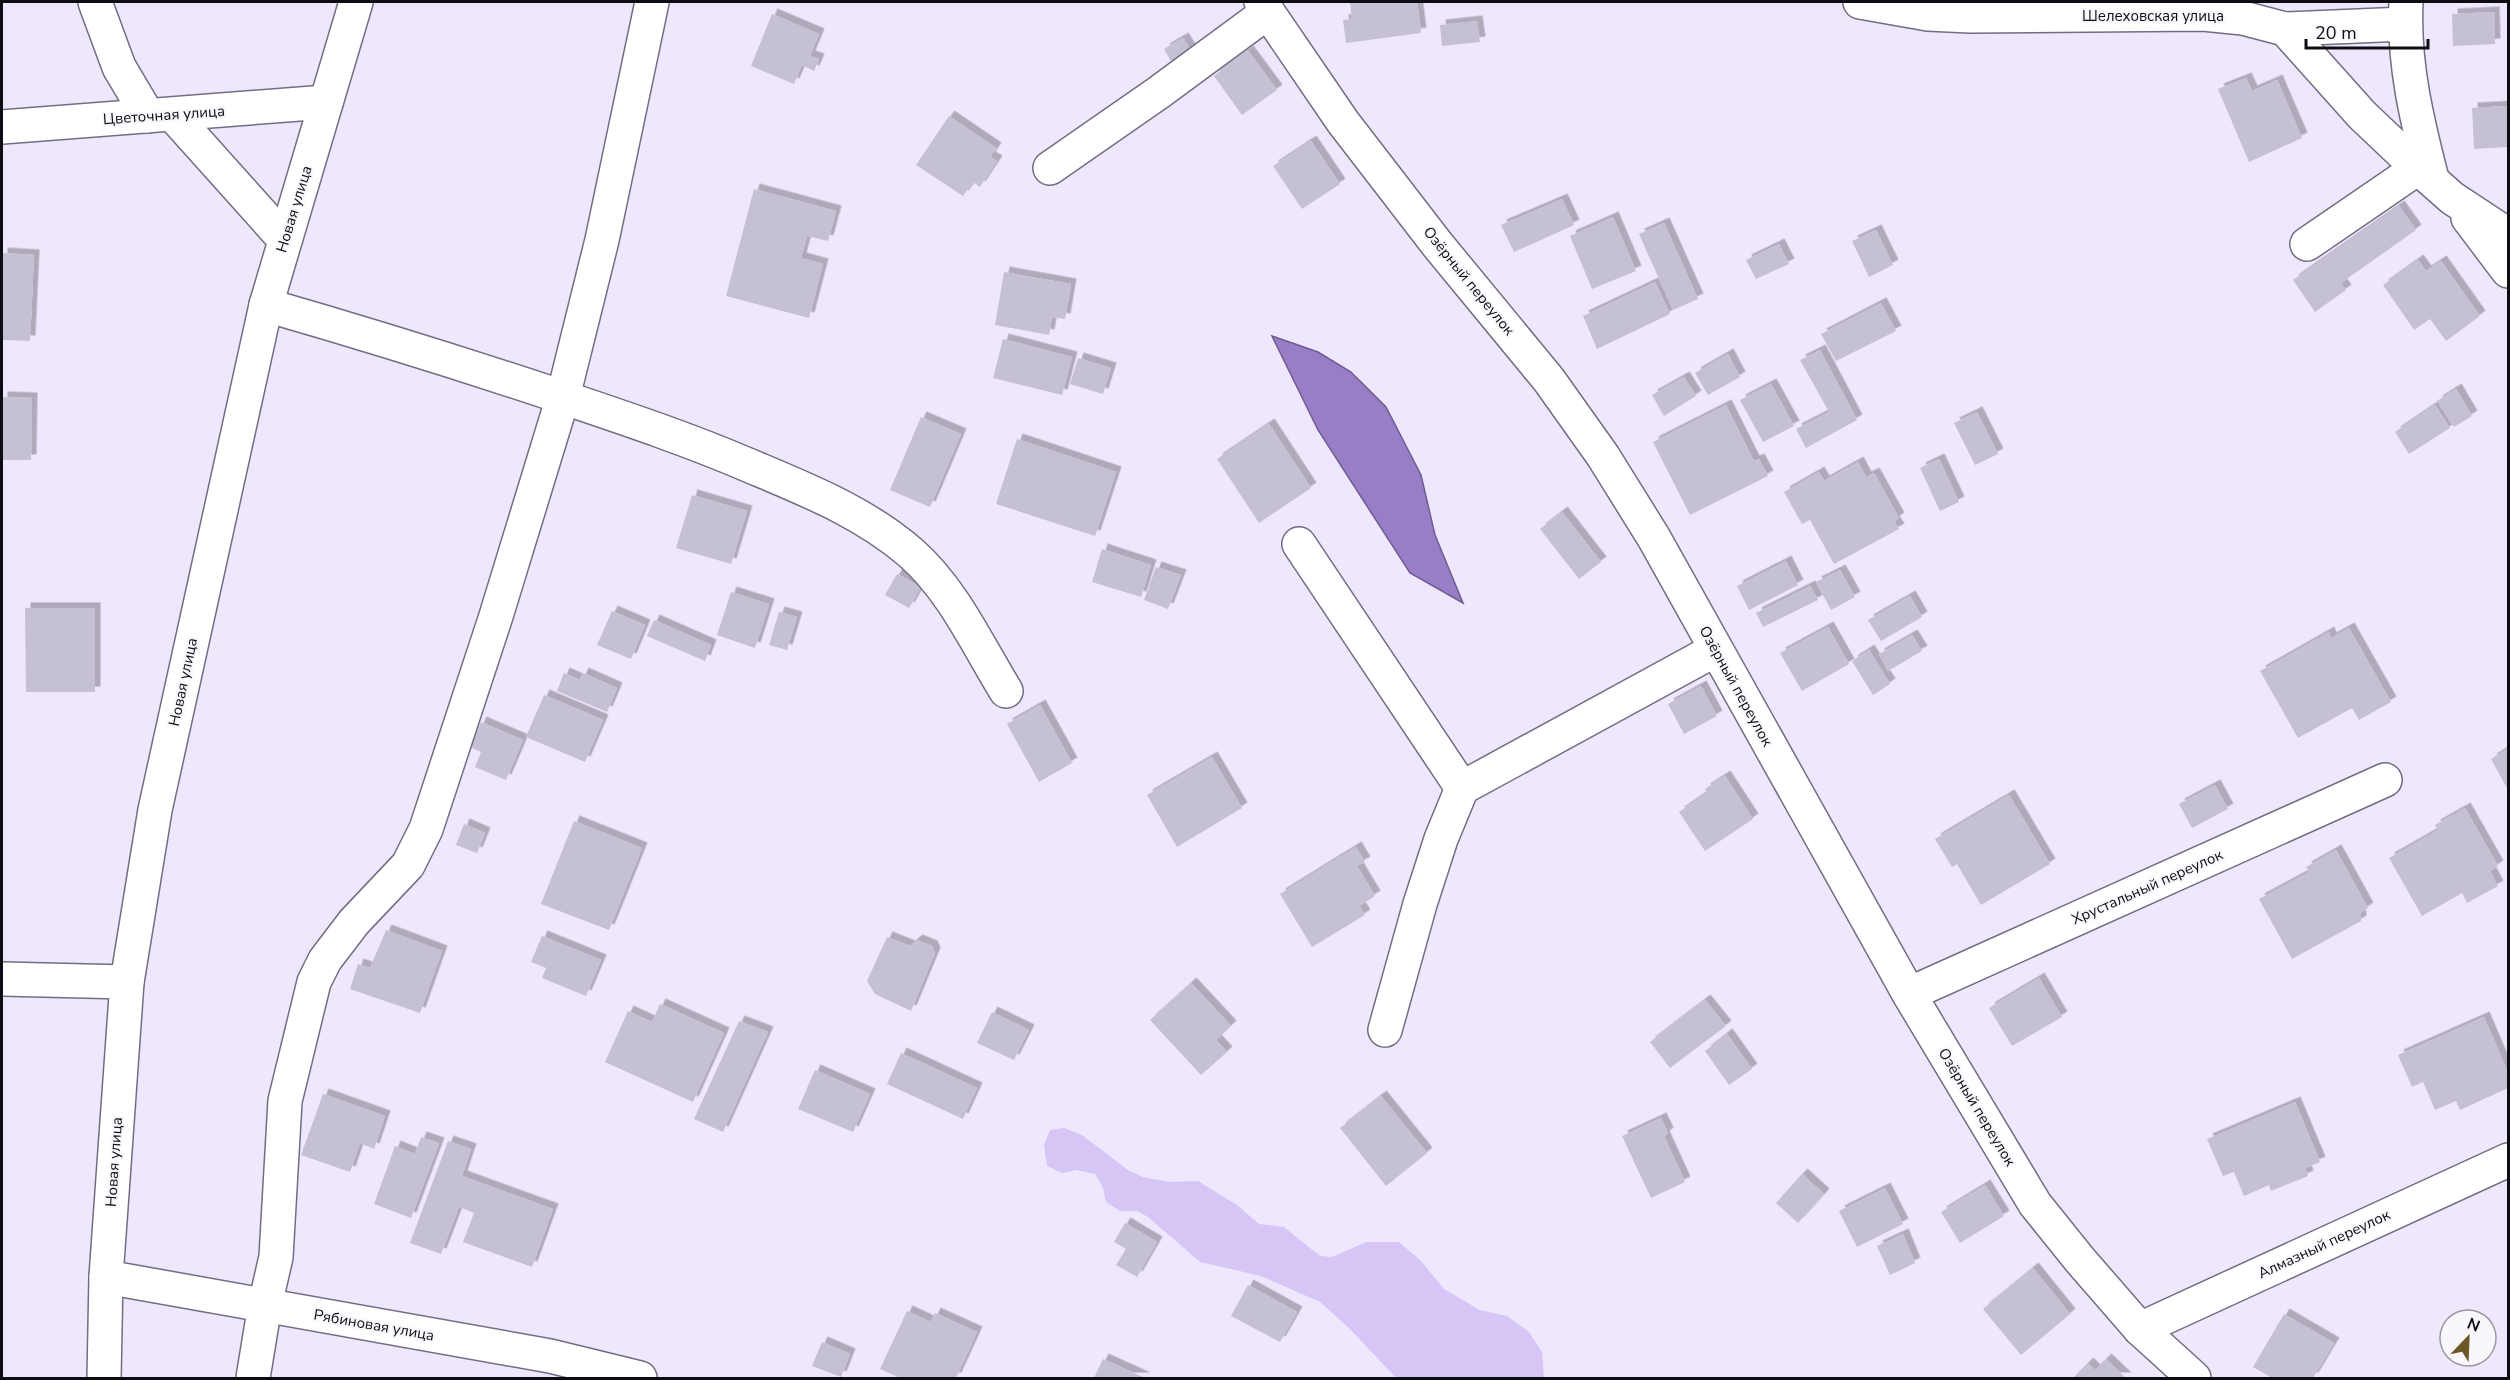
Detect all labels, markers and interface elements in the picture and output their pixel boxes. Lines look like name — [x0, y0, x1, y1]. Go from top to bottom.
street label: Шелеховская улица — [2082, 6, 2224, 26]
scale bar — [2306, 12, 2428, 50]
text: 20 m — [2315, 21, 2357, 45]
street label: Цветочная улица — [102, 101, 226, 129]
street label: Новая улица — [271, 163, 317, 255]
street label: Озёрный переулок — [1419, 222, 1519, 340]
street label: Озёрный переулок — [1695, 622, 1777, 750]
street label: Новая улица — [164, 636, 202, 728]
street label: Хрустальный переулок — [2068, 845, 2226, 929]
street label: Озёрный переулок — [1934, 1044, 2020, 1170]
street label: Новая улица — [101, 1116, 127, 1208]
street label: Алмазный переулок — [2255, 1205, 2393, 1283]
street label: Рябиновая улица — [312, 1305, 436, 1345]
north arrow — [2438, 1308, 2498, 1368]
text: N — [2464, 1313, 2483, 1338]

